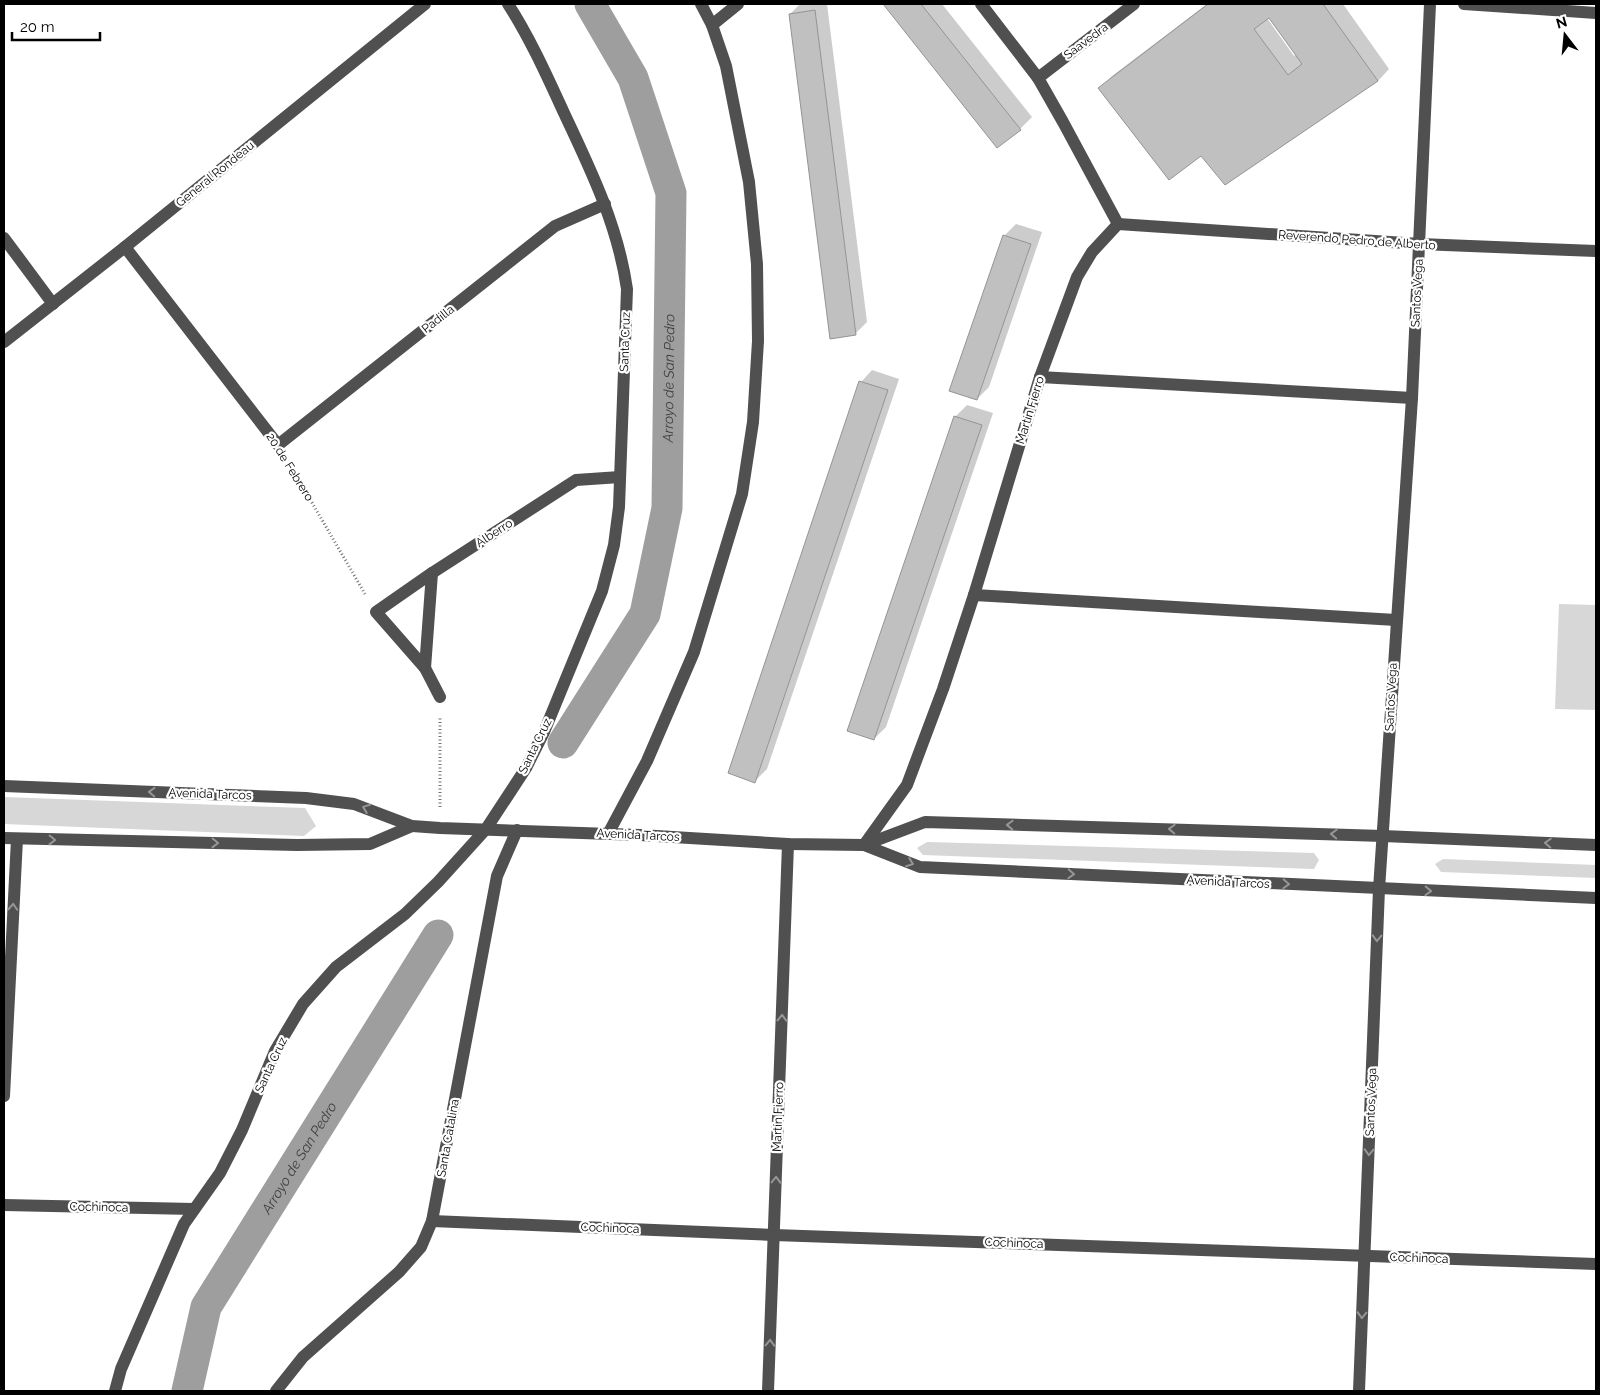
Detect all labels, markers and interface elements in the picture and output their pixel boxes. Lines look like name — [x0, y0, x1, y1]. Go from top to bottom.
scale bar — [12, 10, 100, 42]
north arrow — [1540, 10, 1590, 60]
text: N — [1554, 13, 1569, 32]
text: 20 m — [20, 18, 55, 36]
street label: Saavedra — [1061, 20, 1111, 62]
street label: General Rondeau — [173, 138, 257, 210]
street label: Reverendo Pedro de Alberto — [1278, 228, 1436, 252]
street label: Santos Vega — [1408, 258, 1426, 328]
street label: Padilla — [419, 302, 457, 336]
street label: Santa Cruz — [617, 312, 633, 372]
water label: Arroyo de San Pedro — [660, 314, 677, 444]
street label: Martín Fierro — [1013, 374, 1047, 446]
street label: 20 de Febrero — [264, 430, 316, 504]
street label: Alberro — [473, 516, 515, 550]
street label: Santos Vega — [1382, 662, 1400, 732]
street label: Santa Cruz — [516, 716, 554, 776]
one-way arrow — [148, 786, 156, 797]
street label: Avenida Tarcos — [168, 786, 252, 802]
one-way arrow — [362, 804, 371, 814]
one-way arrow — [1005, 819, 1013, 830]
one-way arrow — [1168, 824, 1176, 835]
street label: Avenida Tarcos — [596, 826, 680, 844]
one-way arrow — [1330, 829, 1338, 839]
one-way arrow — [49, 834, 57, 845]
one-way arrow — [212, 838, 219, 848]
one-way arrow — [1543, 838, 1551, 848]
one-way arrow — [905, 857, 913, 867]
one-way arrow — [1067, 869, 1075, 880]
street label: Avenida Tarcos — [1186, 873, 1270, 891]
one-way arrow — [1282, 879, 1290, 890]
one-way arrow — [1424, 885, 1432, 896]
one-way arrow — [8, 903, 19, 911]
one-way arrow — [1372, 934, 1382, 942]
one-way arrow — [777, 1013, 787, 1021]
street label: Santa Cruz — [252, 1035, 290, 1095]
street label: Santos Vega — [1363, 1067, 1379, 1137]
street label: Martín Fierro — [770, 1082, 786, 1152]
street label: Santa Catalina — [434, 1098, 462, 1178]
water label: Arroyo de San Pedro — [258, 1099, 340, 1217]
one-way arrow — [1363, 1149, 1374, 1157]
one-way arrow — [771, 1176, 782, 1184]
street label: Cochinoca — [69, 1199, 129, 1215]
street label: Cochinoca — [580, 1220, 640, 1236]
street label: Cochinoca — [984, 1235, 1044, 1251]
street label: Cochinoca — [1389, 1250, 1449, 1266]
one-way arrow — [1357, 1311, 1368, 1319]
one-way arrow — [765, 1338, 775, 1346]

